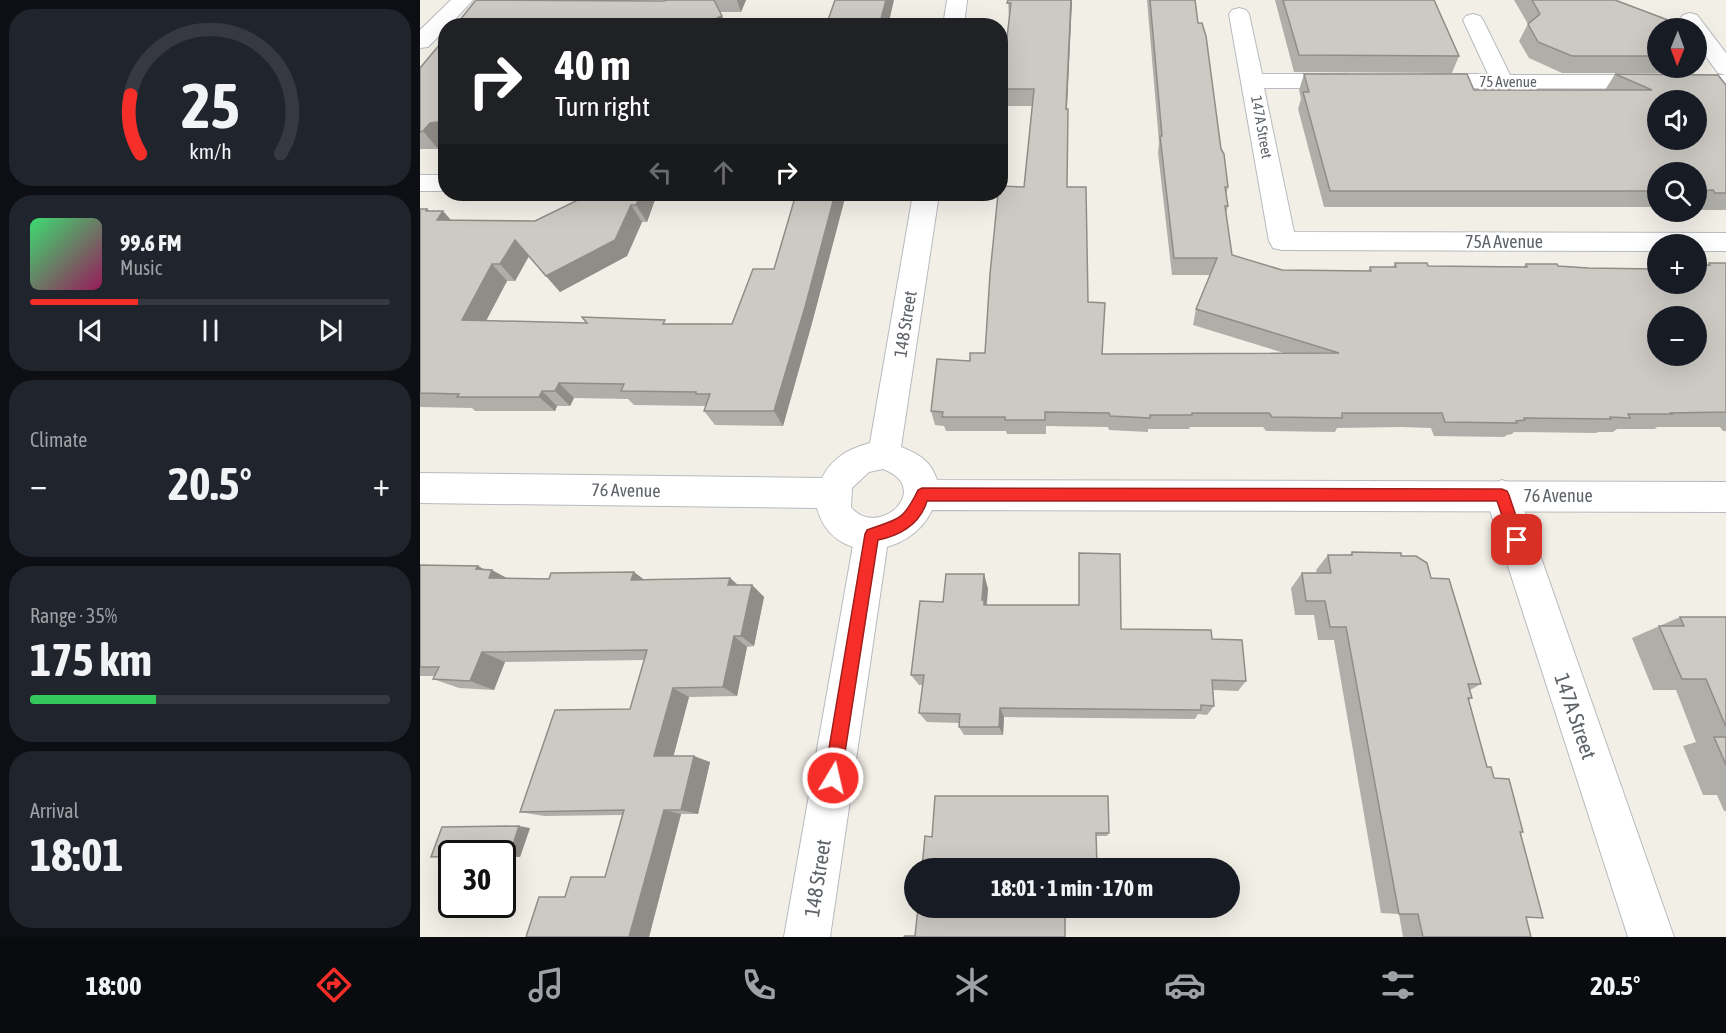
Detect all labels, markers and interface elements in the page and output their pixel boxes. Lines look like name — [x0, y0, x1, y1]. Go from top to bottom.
north arrow — [1647, 18, 1707, 78]
map controls — [1647, 18, 1707, 366]
text: 40 m — [555, 41, 630, 89]
icon: right — [456, 42, 534, 120]
text: 25 — [181, 70, 239, 141]
street label: 75 Avenue — [1479, 73, 1537, 90]
button: sound — [1647, 90, 1707, 150]
text: Turn right — [555, 91, 650, 122]
street label: 147A Street — [1248, 94, 1276, 160]
text: km/h — [189, 140, 231, 165]
icon: left — [644, 156, 677, 189]
icon: ahead — [707, 156, 740, 189]
icon: right — [770, 156, 803, 189]
button: search — [1647, 162, 1707, 222]
text: 99.6 FM — [120, 230, 182, 256]
street label: 75A Avenue — [1465, 231, 1543, 252]
button: + — [1647, 234, 1707, 294]
text: Music — [120, 256, 162, 279]
street label: 148 Street — [889, 289, 921, 359]
button: − — [1647, 306, 1707, 366]
icon: previous — [74, 314, 107, 347]
icon: pause — [194, 314, 227, 347]
icon: next — [314, 314, 347, 347]
text: Climate — [30, 428, 87, 451]
text: 20.5° — [168, 458, 252, 510]
text: − — [30, 465, 47, 503]
text: + — [373, 465, 390, 503]
street label: 76 Avenue — [591, 479, 661, 501]
street label: 76 Avenue — [1523, 485, 1593, 506]
pin — [1491, 514, 1542, 565]
icon: arrive — [1500, 523, 1533, 556]
text: Range · 35% — [30, 604, 117, 627]
text: 175 km — [30, 634, 152, 686]
street label: 147A Street — [1550, 670, 1602, 762]
position arrow — [801, 746, 865, 810]
text: Arrival — [30, 799, 79, 822]
text: 18:01 — [30, 829, 124, 881]
street label: 148 Street — [799, 837, 835, 919]
speed limit sign: 30 — [438, 840, 516, 918]
text: 18:01 · 1 min · 170 m — [991, 875, 1153, 901]
icon: directions — [313, 964, 355, 1006]
icon: music — [525, 964, 567, 1006]
icon: phone — [738, 964, 780, 1006]
icon: climate — [951, 964, 993, 1006]
icon: car — [1164, 964, 1206, 1006]
icon: filters — [1377, 964, 1419, 1006]
text: 18:00 — [85, 970, 142, 1001]
text: 20.5° — [1590, 970, 1640, 1001]

